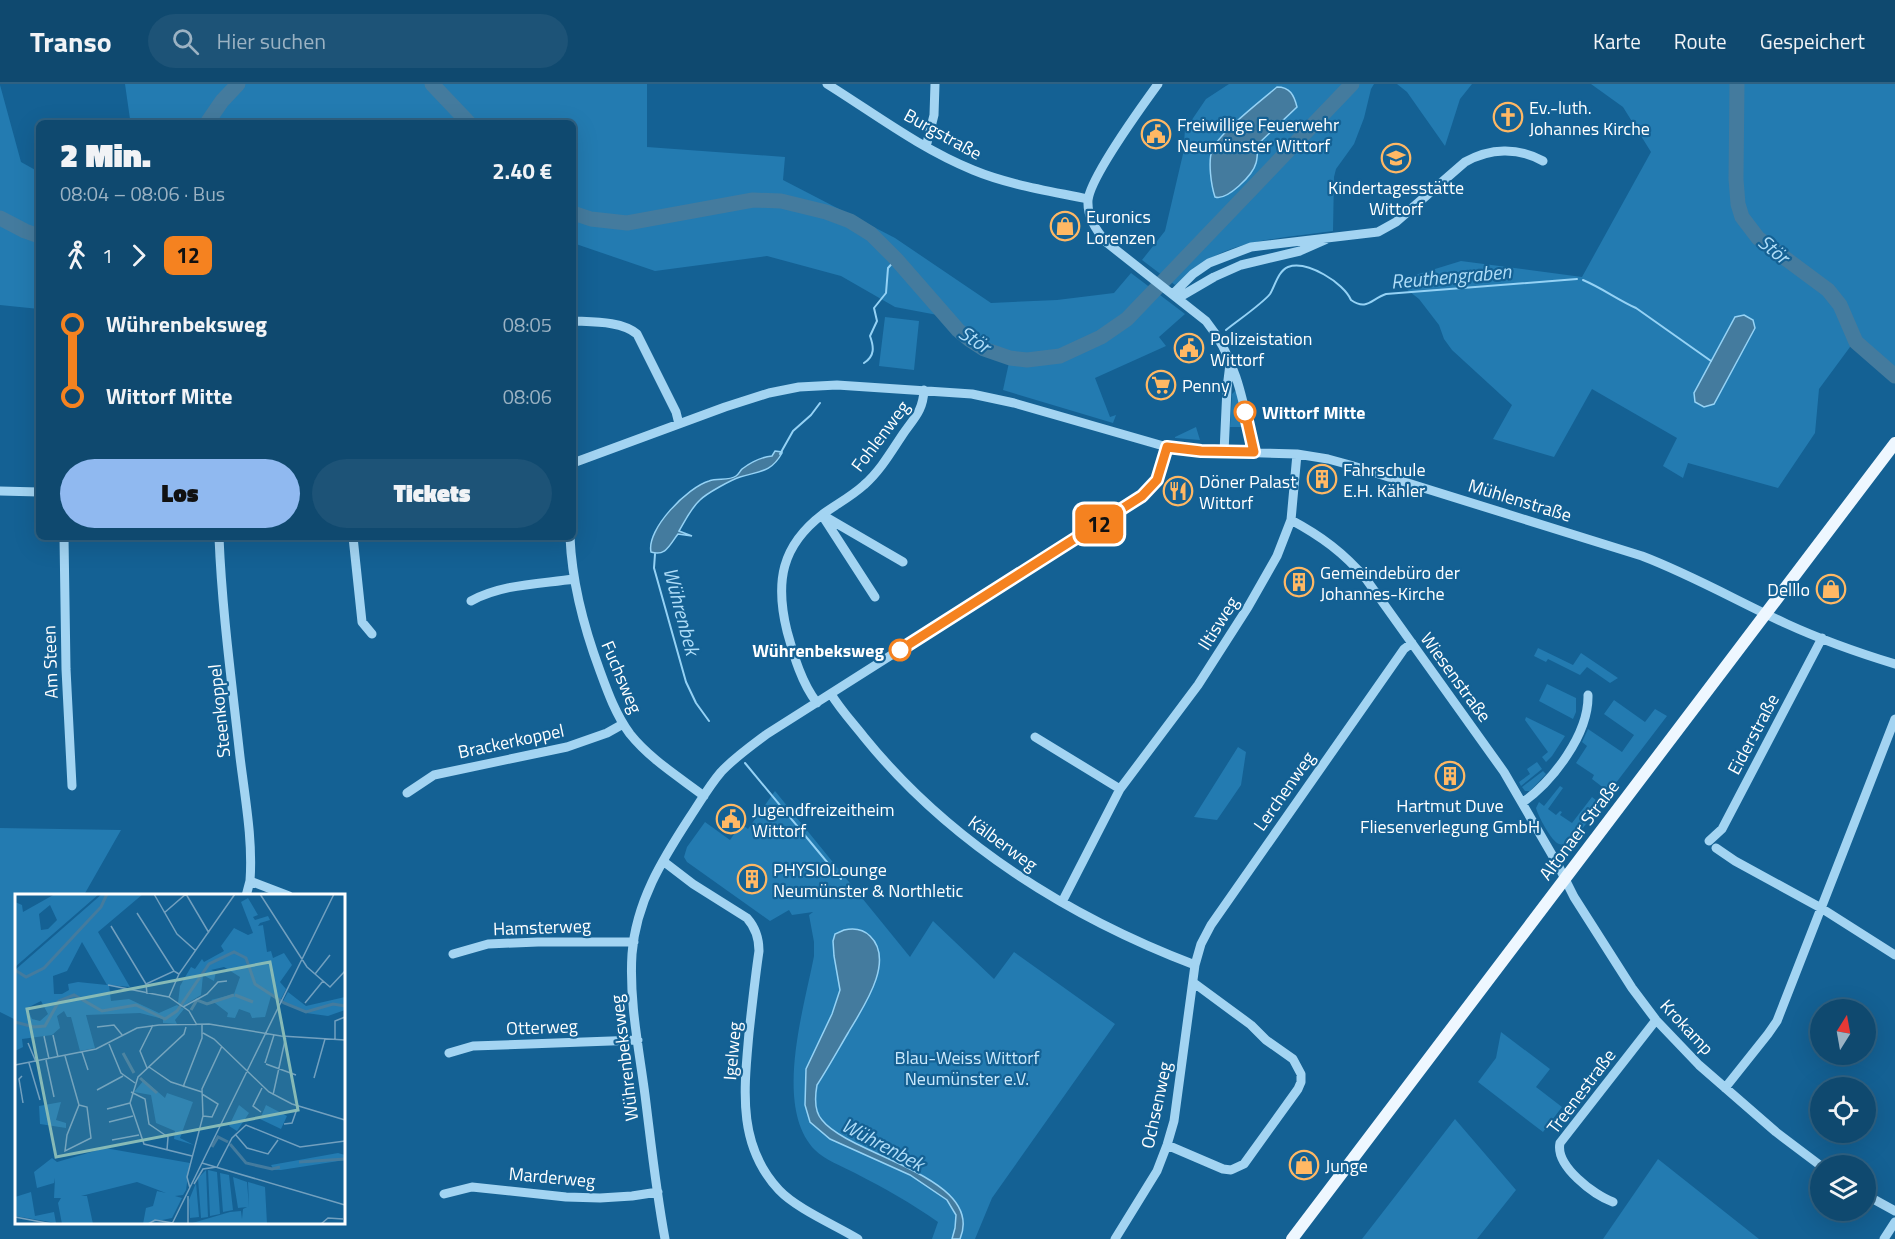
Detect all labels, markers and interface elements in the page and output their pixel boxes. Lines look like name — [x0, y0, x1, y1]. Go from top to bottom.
search box — [148, 14, 568, 68]
text: Transo — [30, 20, 112, 63]
text: Hier suchen — [217, 24, 326, 58]
icon: search — [169, 25, 202, 58]
text: Karte — [1593, 25, 1641, 57]
text: Route — [1674, 25, 1727, 57]
text: Gespeichert — [1760, 25, 1865, 57]
place label: Ev.-luth. Johannes Kirche — [1529, 94, 1650, 142]
church icon: Ev.-luth. Johannes Kirche — [1492, 101, 1524, 133]
street label: Burgstraße — [899, 102, 987, 166]
place label: Freiwillige Feuerwehr Neumünster Wittorf — [1177, 111, 1339, 159]
public building icon: Freiwillige Feuerwehr Neumünster Wittorf — [1140, 118, 1172, 150]
text: 2 Min. — [60, 130, 151, 180]
school or university icon: Kindertagesstätte Wittorf — [1380, 142, 1412, 174]
text: 2.40 € — [492, 154, 552, 188]
place label: Kindertagesstätte Wittorf — [1328, 174, 1464, 222]
text: 08:04 – 08:06 · Bus — [60, 178, 225, 209]
place label: Euronics Lorenzen — [1086, 203, 1156, 251]
shop icon: Euronics Lorenzen — [1049, 210, 1081, 242]
water label: Stör — [1752, 227, 1798, 273]
icon: walk — [60, 239, 93, 272]
icon: forward — [122, 239, 155, 272]
text: 12 — [176, 239, 200, 271]
text: 1 — [102, 240, 113, 271]
water label: Reuthengraben — [1390, 255, 1513, 297]
text: Wührenbeksweg — [106, 307, 267, 341]
text: 08:05 — [503, 309, 552, 340]
water label: Stör — [953, 317, 999, 362]
place label: Polizeistation Wittorf — [1210, 325, 1313, 373]
public building icon: Polizeistation Wittorf — [1173, 332, 1205, 364]
supermarket icon: Penny — [1145, 369, 1177, 401]
place label: Penny — [1182, 372, 1230, 399]
text: Wittorf Mitte — [106, 379, 233, 413]
text: 08:06 — [503, 381, 552, 412]
street label: Fohlenweg — [844, 395, 916, 477]
place label: Wittorf Mitte — [1262, 399, 1366, 426]
marker: Wittorf Mitte — [1234, 401, 1256, 423]
place label: Fahrschule E.H. Kähler — [1343, 456, 1425, 504]
button: Los — [60, 459, 300, 528]
button: Tickets — [312, 459, 552, 528]
building icon: Fahrschule E.H. Kähler — [1306, 463, 1338, 495]
place label: Döner Palast Wittorf — [1199, 468, 1297, 516]
street label: Mühlenstraße — [1465, 472, 1575, 528]
restaurant icon: Döner Palast Wittorf — [1162, 475, 1194, 507]
line badge: 12 — [1072, 504, 1126, 544]
text: 12 — [1087, 508, 1111, 540]
place label: Gemeindebüro der Johannes-Kirche — [1320, 559, 1460, 607]
water label: Wührenbek — [655, 564, 709, 660]
building icon: Gemeindebüro der Johannes-Kirche — [1283, 566, 1315, 598]
shop icon: Delllo — [1815, 573, 1847, 605]
place label: Delllo — [1767, 576, 1810, 603]
street label: Iltisweg — [1191, 591, 1245, 655]
street label: Am Steen — [35, 625, 65, 699]
street label: Wiesenstraße — [1414, 626, 1498, 728]
street label: Fuchsweg — [595, 637, 649, 717]
place label: Wührenbeksweg — [752, 637, 884, 664]
marker: Wührenbeksweg — [889, 639, 911, 661]
street label: Steenkoppel — [201, 663, 237, 759]
street label: Eiderstraße — [1720, 689, 1786, 779]
street label: Brackerkoppel — [455, 717, 567, 765]
street label: Lerchenweg — [1247, 746, 1321, 836]
building icon: Hartmut Duve Fliesenverlegung GmbH — [1434, 760, 1466, 792]
street label: Altonaer Straße — [1532, 774, 1626, 886]
place label: Hartmut Duve Fliesenverlegung GmbH — [1360, 792, 1540, 840]
place label: Jugendfreizeitheim Wittorf — [752, 796, 895, 844]
public building icon: Jugendfreizeitheim Wittorf — [715, 803, 747, 835]
street label: Kälberweg — [963, 809, 1043, 877]
place label: PHYSIOLounge Neumünster & Northletic — [773, 856, 964, 904]
building icon: PHYSIOLounge Neumünster & Northletic — [736, 863, 768, 895]
inset map — [15, 894, 345, 1224]
street label: Hamsterweg — [492, 912, 592, 942]
street label: Wührenbeksweg — [603, 993, 645, 1123]
street label: Krokamp — [1654, 993, 1720, 1061]
north arrow — [1810, 999, 1876, 1065]
map controls — [1810, 999, 1876, 1221]
street label: Otterweg — [506, 1012, 578, 1042]
street label: Igelweg — [716, 1021, 748, 1081]
street label: Treenestraße — [1540, 1043, 1622, 1139]
park label: Blau-Weiss Wittorf Neumünster e.V. — [895, 1044, 1039, 1092]
street label: Ochsenweg — [1134, 1059, 1178, 1151]
button: locate — [1810, 1077, 1876, 1143]
water label: Wührenbek — [836, 1109, 932, 1180]
shop icon: Junge — [1288, 1149, 1320, 1181]
place label: Junge — [1325, 1152, 1368, 1179]
button: layers — [1810, 1155, 1876, 1221]
street label: Marderweg — [508, 1160, 596, 1194]

